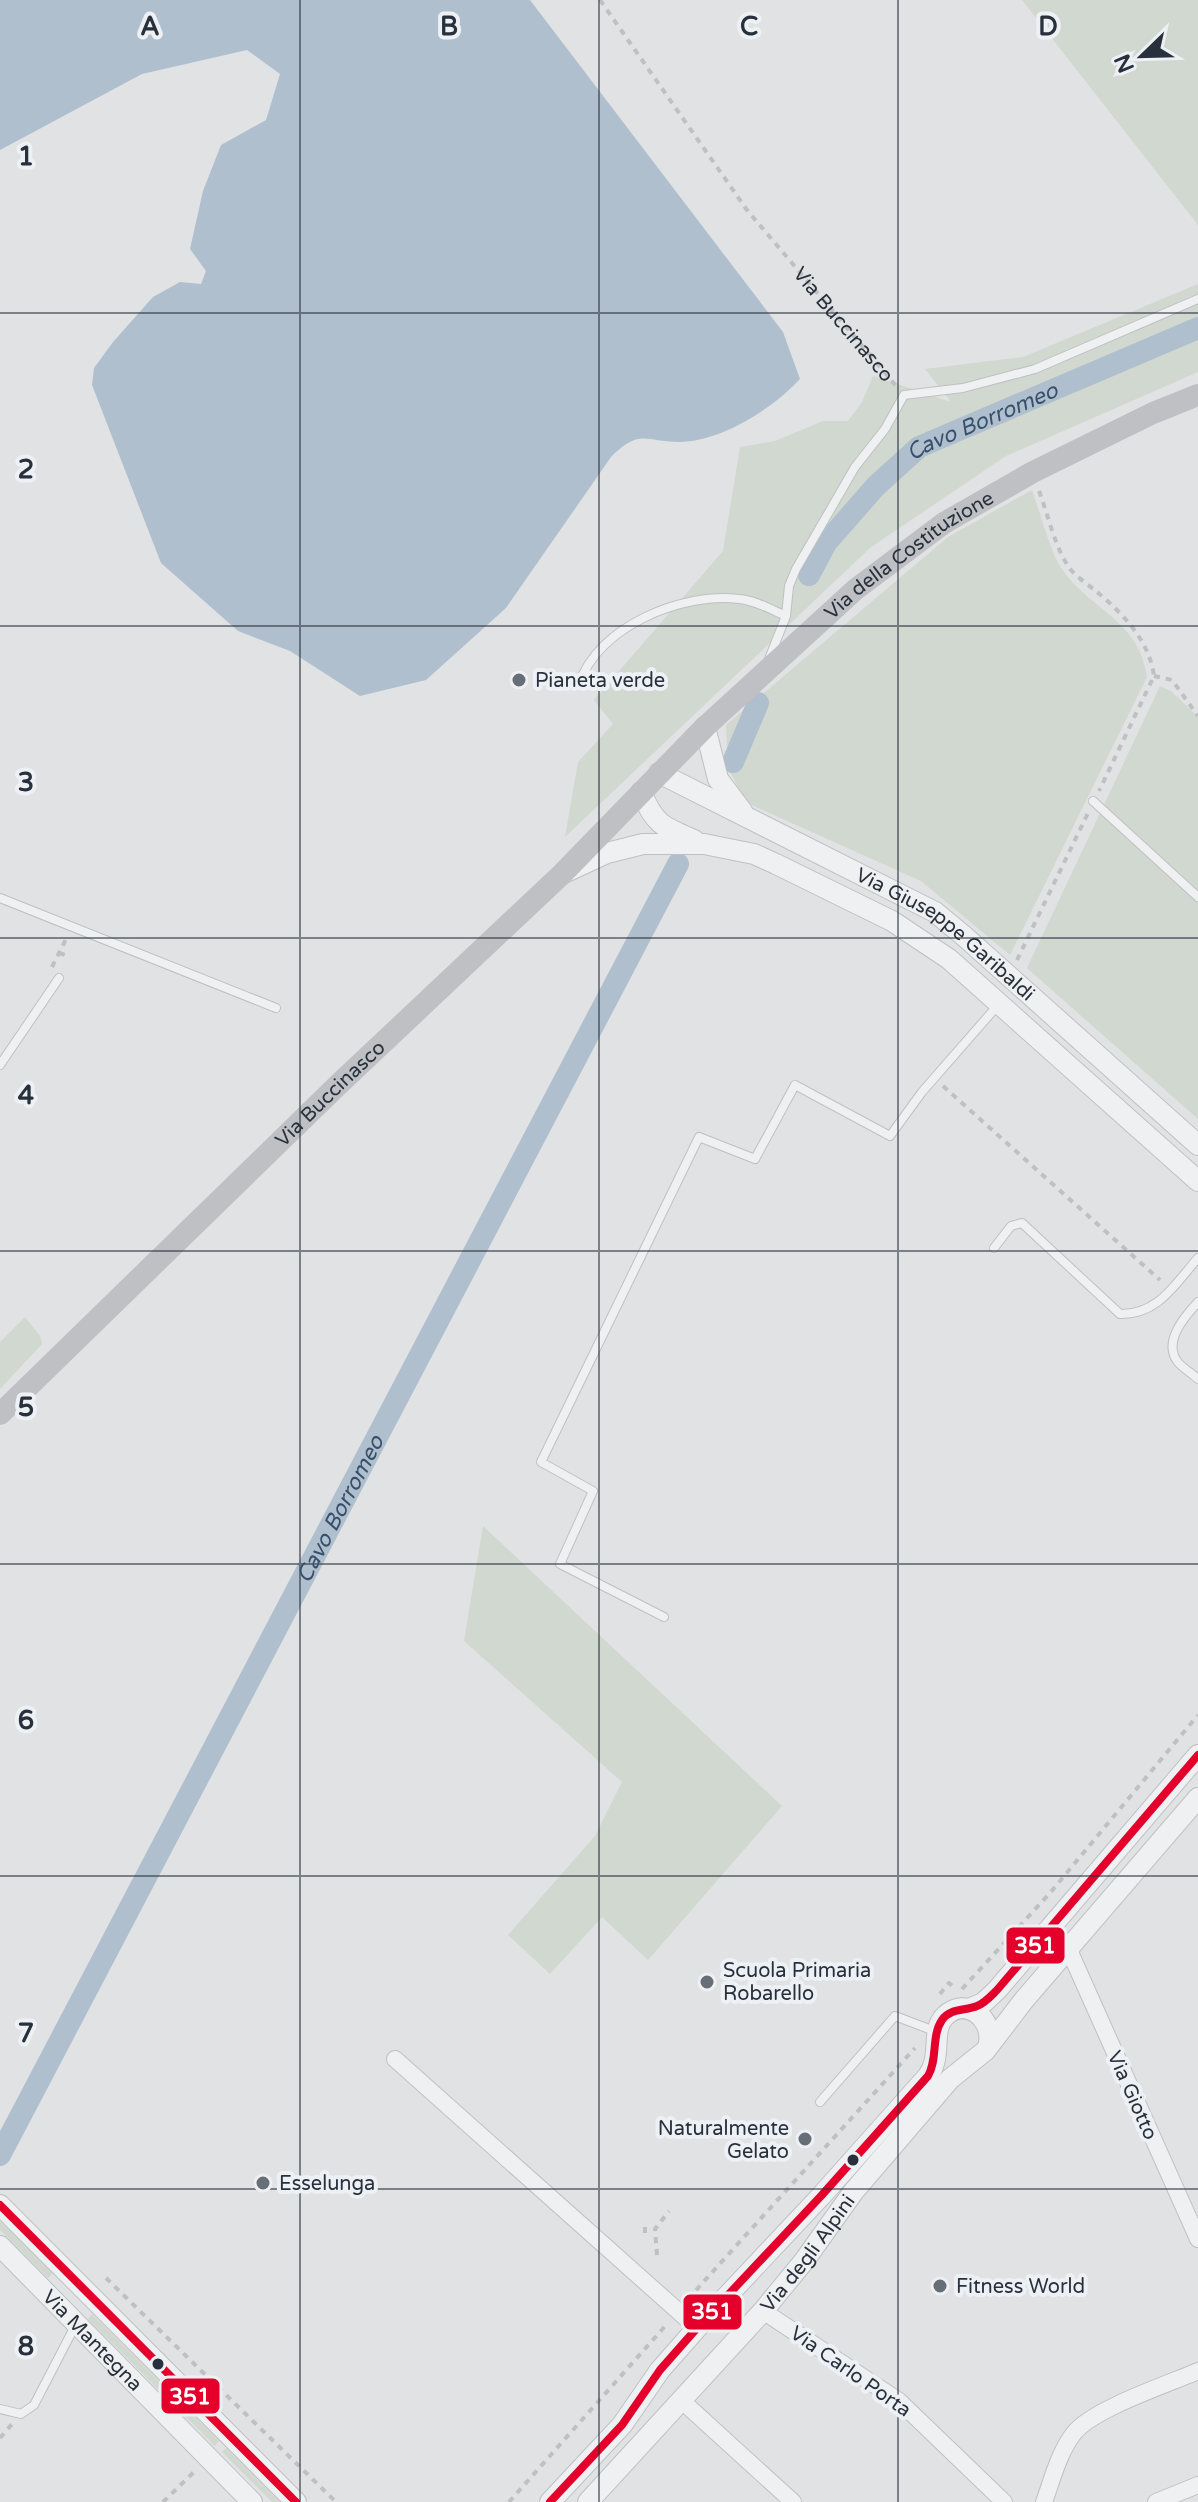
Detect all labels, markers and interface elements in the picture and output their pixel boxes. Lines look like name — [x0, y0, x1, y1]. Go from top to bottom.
text: A — [140, 11, 160, 42]
text: B — [440, 11, 458, 42]
text: C — [740, 11, 758, 42]
text: D — [1038, 11, 1058, 42]
north arrow — [1102, 16, 1182, 96]
text: N — [1109, 50, 1140, 77]
text: 1 — [18, 141, 34, 172]
street label: Via Buccinasco — [788, 262, 898, 387]
water label: Cavo Borromeo — [901, 377, 1063, 466]
text: 2 — [18, 454, 34, 485]
street label: Via della Costituzione — [820, 486, 998, 625]
place label: Pianeta verde — [535, 669, 665, 693]
marker: Pianeta verde — [510, 671, 528, 689]
text: 3 — [18, 767, 34, 798]
street label: Via Giuseppe Garibaldi — [852, 863, 1039, 1006]
street label: Via Buccinasco — [271, 1036, 390, 1152]
text: 4 — [18, 1080, 34, 1111]
text: 5 — [18, 1392, 34, 1423]
water label: Cavo Borromeo — [291, 1430, 390, 1587]
text: 6 — [18, 1705, 34, 1736]
line badge: 351 — [1005, 1926, 1066, 1965]
text: 351 — [1014, 1933, 1056, 1959]
place label: Scuola Primaria Robarello — [723, 1959, 871, 2006]
marker: Scuola Primaria Robarello — [698, 1973, 716, 1991]
text: 7 — [18, 2018, 34, 2049]
street label: Via Giotto — [1102, 2047, 1162, 2144]
place label: Naturalmente Gelato — [658, 2117, 789, 2164]
marker: Naturalmente Gelato — [796, 2130, 814, 2148]
unlabelled marker — [845, 2152, 861, 2168]
place label: Esselunga — [279, 2172, 375, 2196]
marker: Esselunga — [254, 2174, 272, 2192]
street label: Via degli Alpini — [756, 2190, 861, 2318]
place label: Fitness World — [956, 2275, 1085, 2299]
marker: Fitness World — [931, 2277, 949, 2295]
street label: Via Mantegna — [37, 2285, 147, 2396]
line badge: 351 — [682, 2293, 743, 2331]
text: 351 — [691, 2299, 733, 2325]
street label: Via Carlo Porta — [785, 2321, 916, 2422]
text: 8 — [18, 2331, 34, 2362]
unlabelled marker — [150, 2356, 166, 2372]
line badge: 351 — [160, 2377, 221, 2415]
text: 351 — [169, 2384, 211, 2410]

